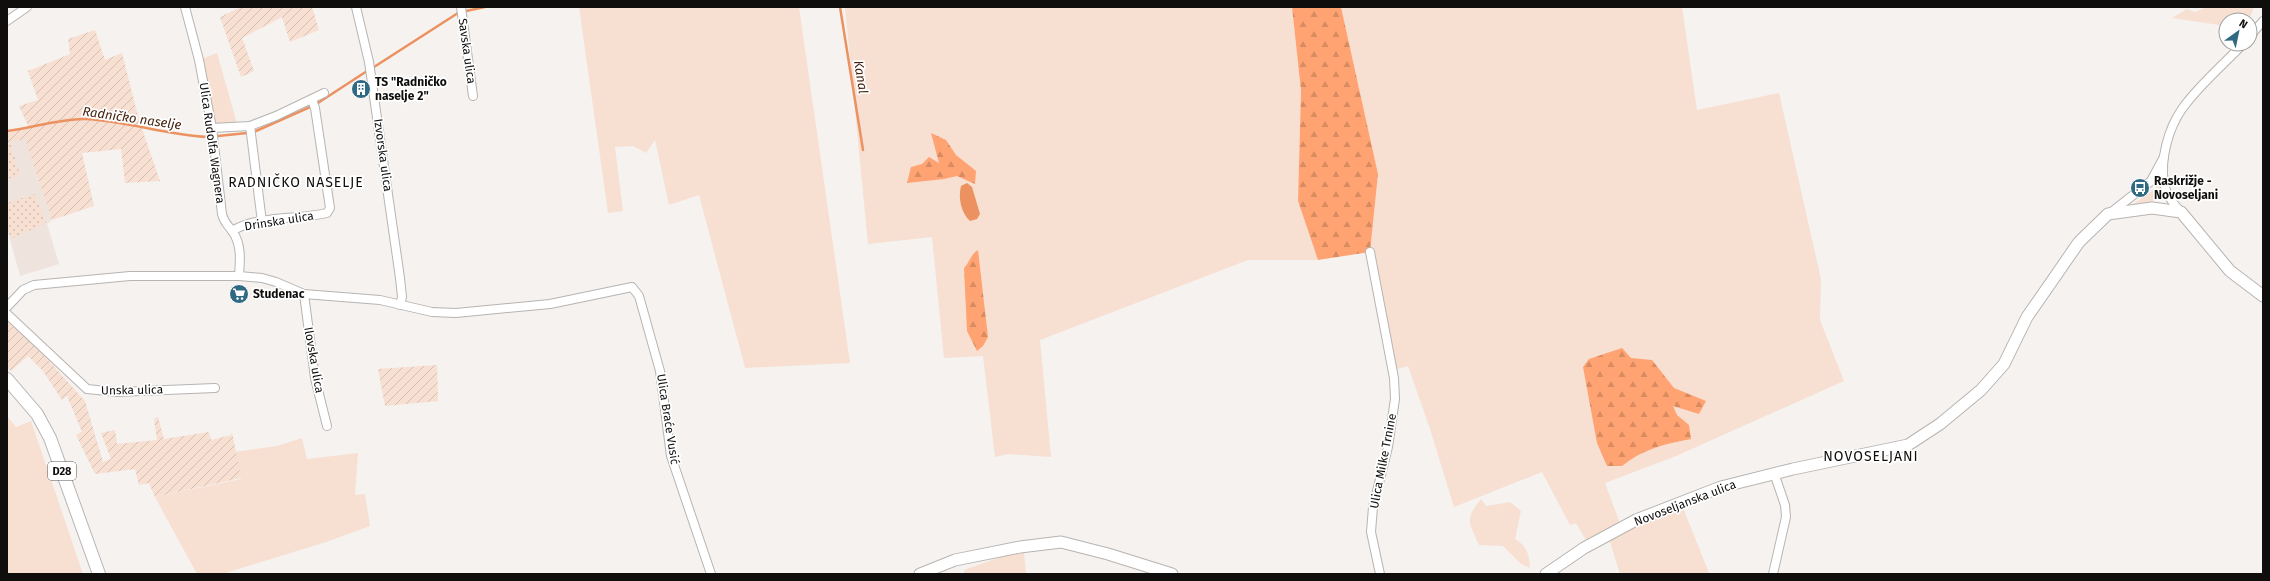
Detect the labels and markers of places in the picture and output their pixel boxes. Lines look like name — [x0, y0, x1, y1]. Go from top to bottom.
place label: TS "Radničko naselje 2" — [375, 75, 447, 103]
building icon: TS "Radničko naselje 2" — [350, 78, 372, 100]
place label: Raskrižje - Novoseljani — [2154, 174, 2218, 202]
bus stop icon: Raskrižje - Novoseljani — [2129, 177, 2151, 199]
supermarket icon: Studenac — [228, 283, 250, 305]
place label: Studenac — [253, 287, 305, 301]

